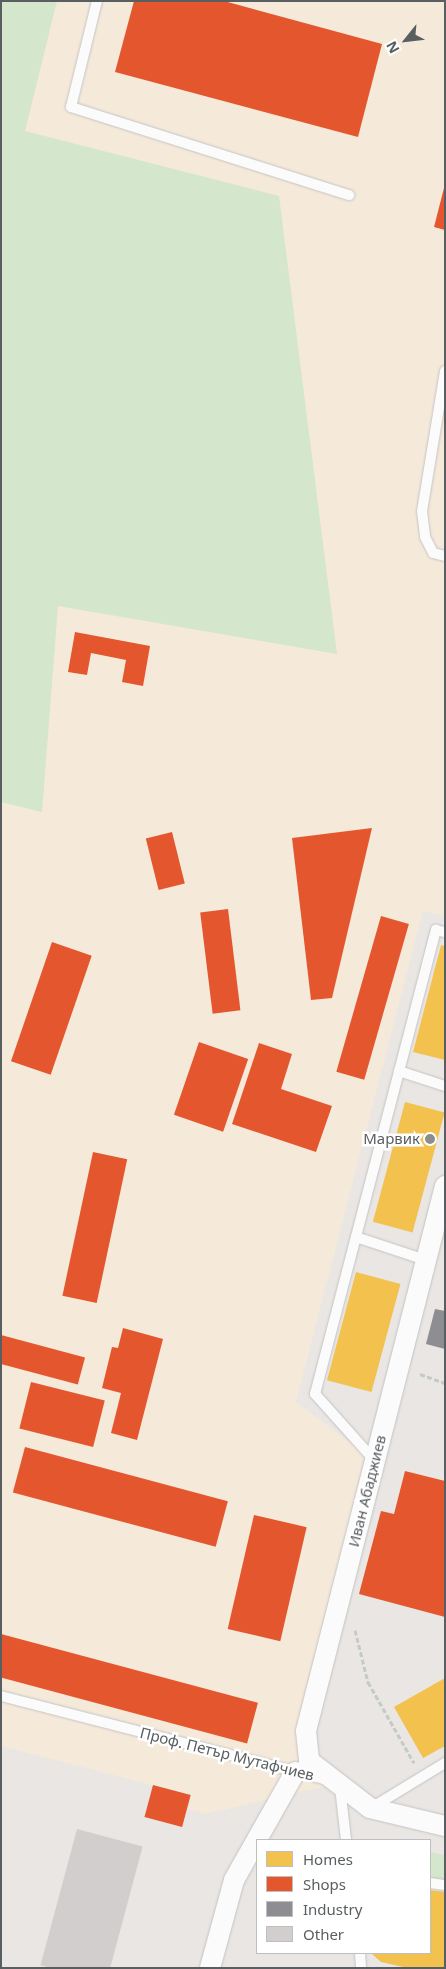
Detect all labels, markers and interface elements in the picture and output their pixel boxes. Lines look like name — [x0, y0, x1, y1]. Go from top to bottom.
north arrow — [381, 15, 431, 65]
text: N — [381, 38, 404, 57]
place label: Марвик — [363, 1130, 420, 1148]
marker: Марвик — [424, 1133, 436, 1145]
street label: Иван Абаджиев — [344, 1433, 390, 1549]
street label: Проф. Петър Мутафчиев — [138, 1724, 316, 1784]
legend — [256, 1839, 431, 1954]
text: Homes — [303, 1849, 353, 1869]
text: Shops — [303, 1874, 346, 1894]
text: Industry — [303, 1899, 362, 1919]
text: Other — [303, 1924, 344, 1944]

